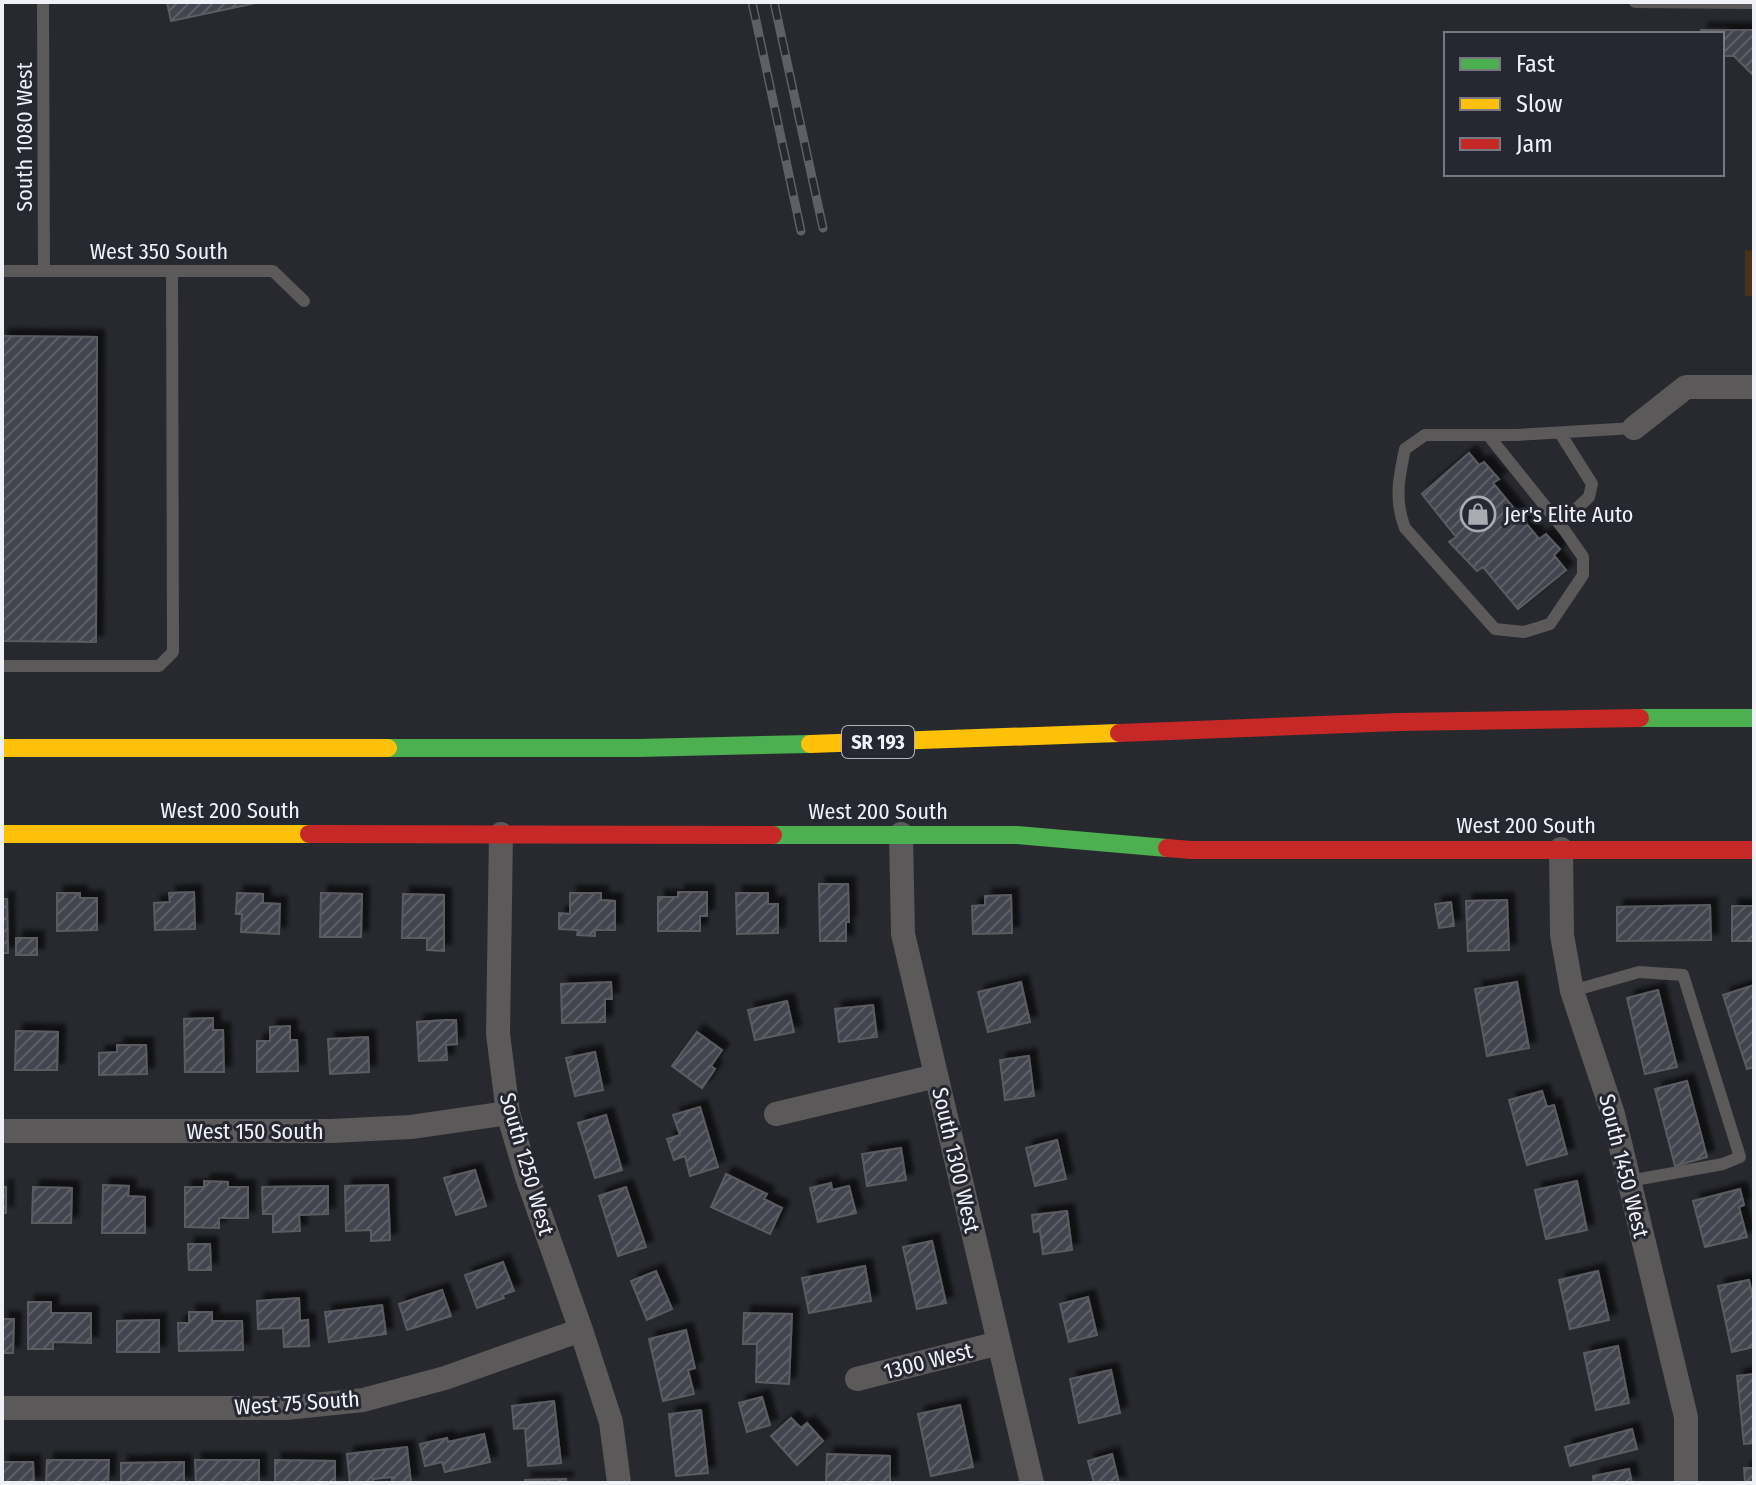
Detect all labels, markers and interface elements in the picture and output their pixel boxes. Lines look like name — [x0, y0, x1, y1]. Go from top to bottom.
legend — [1444, 32, 1724, 176]
text: Fast — [1516, 50, 1555, 78]
street label: South 1080 West — [11, 62, 38, 212]
text: Slow — [1516, 90, 1563, 118]
text: Jam — [1516, 130, 1553, 158]
street label: West 350 South — [90, 238, 228, 265]
shop icon: Jer's Elite Auto — [1459, 495, 1497, 533]
place label: Jer's Elite Auto — [1504, 501, 1633, 528]
road number: SR 193 — [842, 726, 914, 758]
street label: West 200 South — [160, 797, 300, 824]
street label: West 200 South — [808, 798, 948, 825]
street label: West 200 South — [1456, 812, 1596, 839]
street label: South 1300 West — [926, 1085, 986, 1236]
street label: South 1250 West — [494, 1090, 560, 1239]
street label: South 1450 West — [1593, 1091, 1655, 1242]
street label: West 150 South — [187, 1118, 323, 1145]
street label: 1300 West — [881, 1337, 976, 1385]
street label: West 75 South — [233, 1385, 361, 1421]

